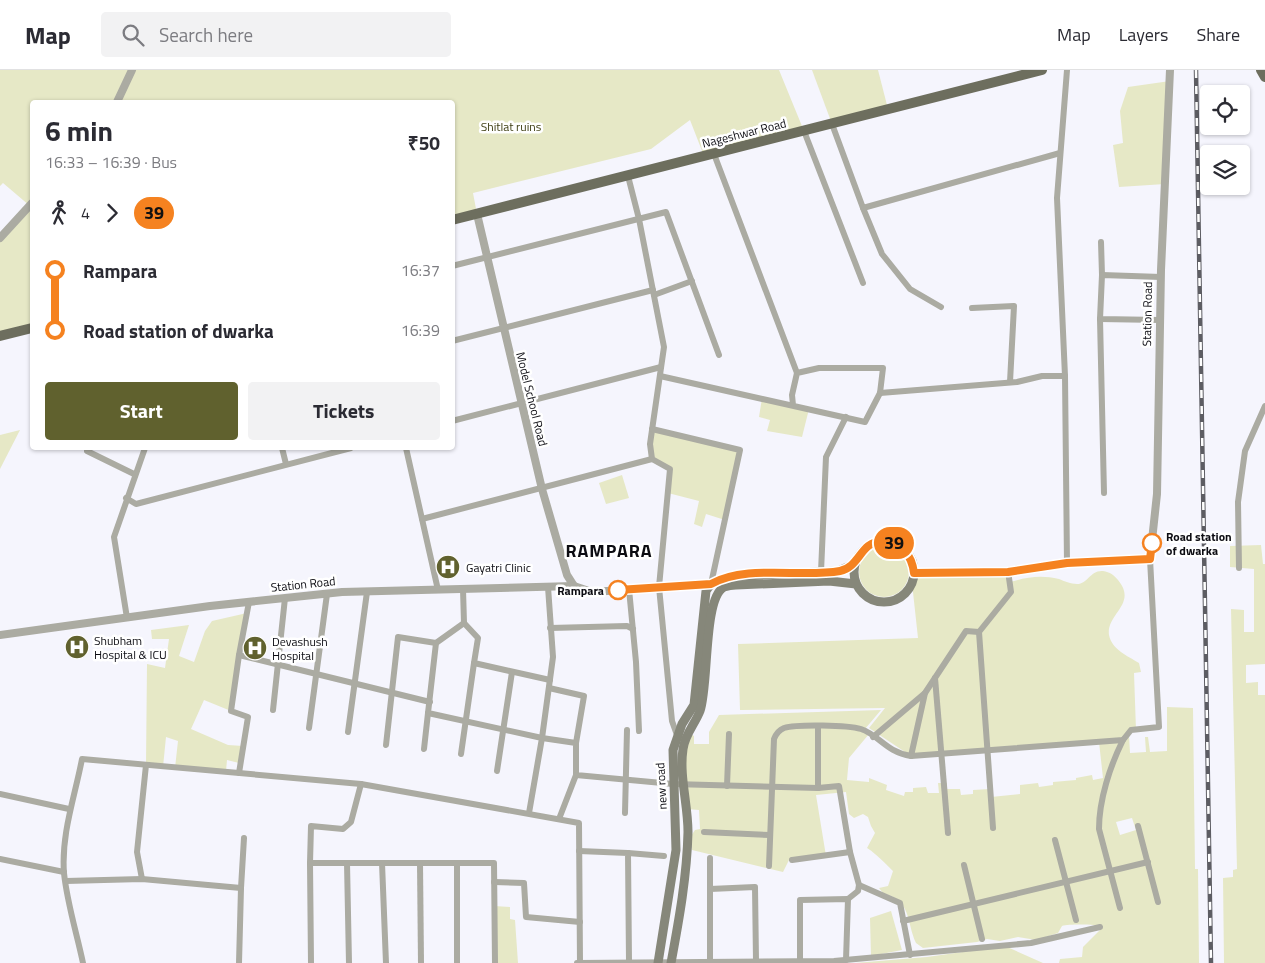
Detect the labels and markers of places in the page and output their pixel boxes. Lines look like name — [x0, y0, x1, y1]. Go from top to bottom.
place label: Road station of dwarka — [1166, 527, 1232, 560]
marker: Road station of dwarka — [1142, 533, 1162, 553]
hospital icon: Gayatri Clinic — [435, 554, 461, 580]
place label: Gayatri Clinic — [466, 558, 531, 577]
marker: Rampara — [608, 580, 628, 600]
place label: Rampara — [557, 581, 604, 600]
place label: Shubham Hospital & ICU — [94, 631, 167, 664]
place label: Devashush Hospital — [272, 632, 328, 665]
hospital icon: Shubham Hospital & ICU — [64, 634, 90, 660]
hospital icon: Devashush Hospital — [242, 635, 268, 661]

